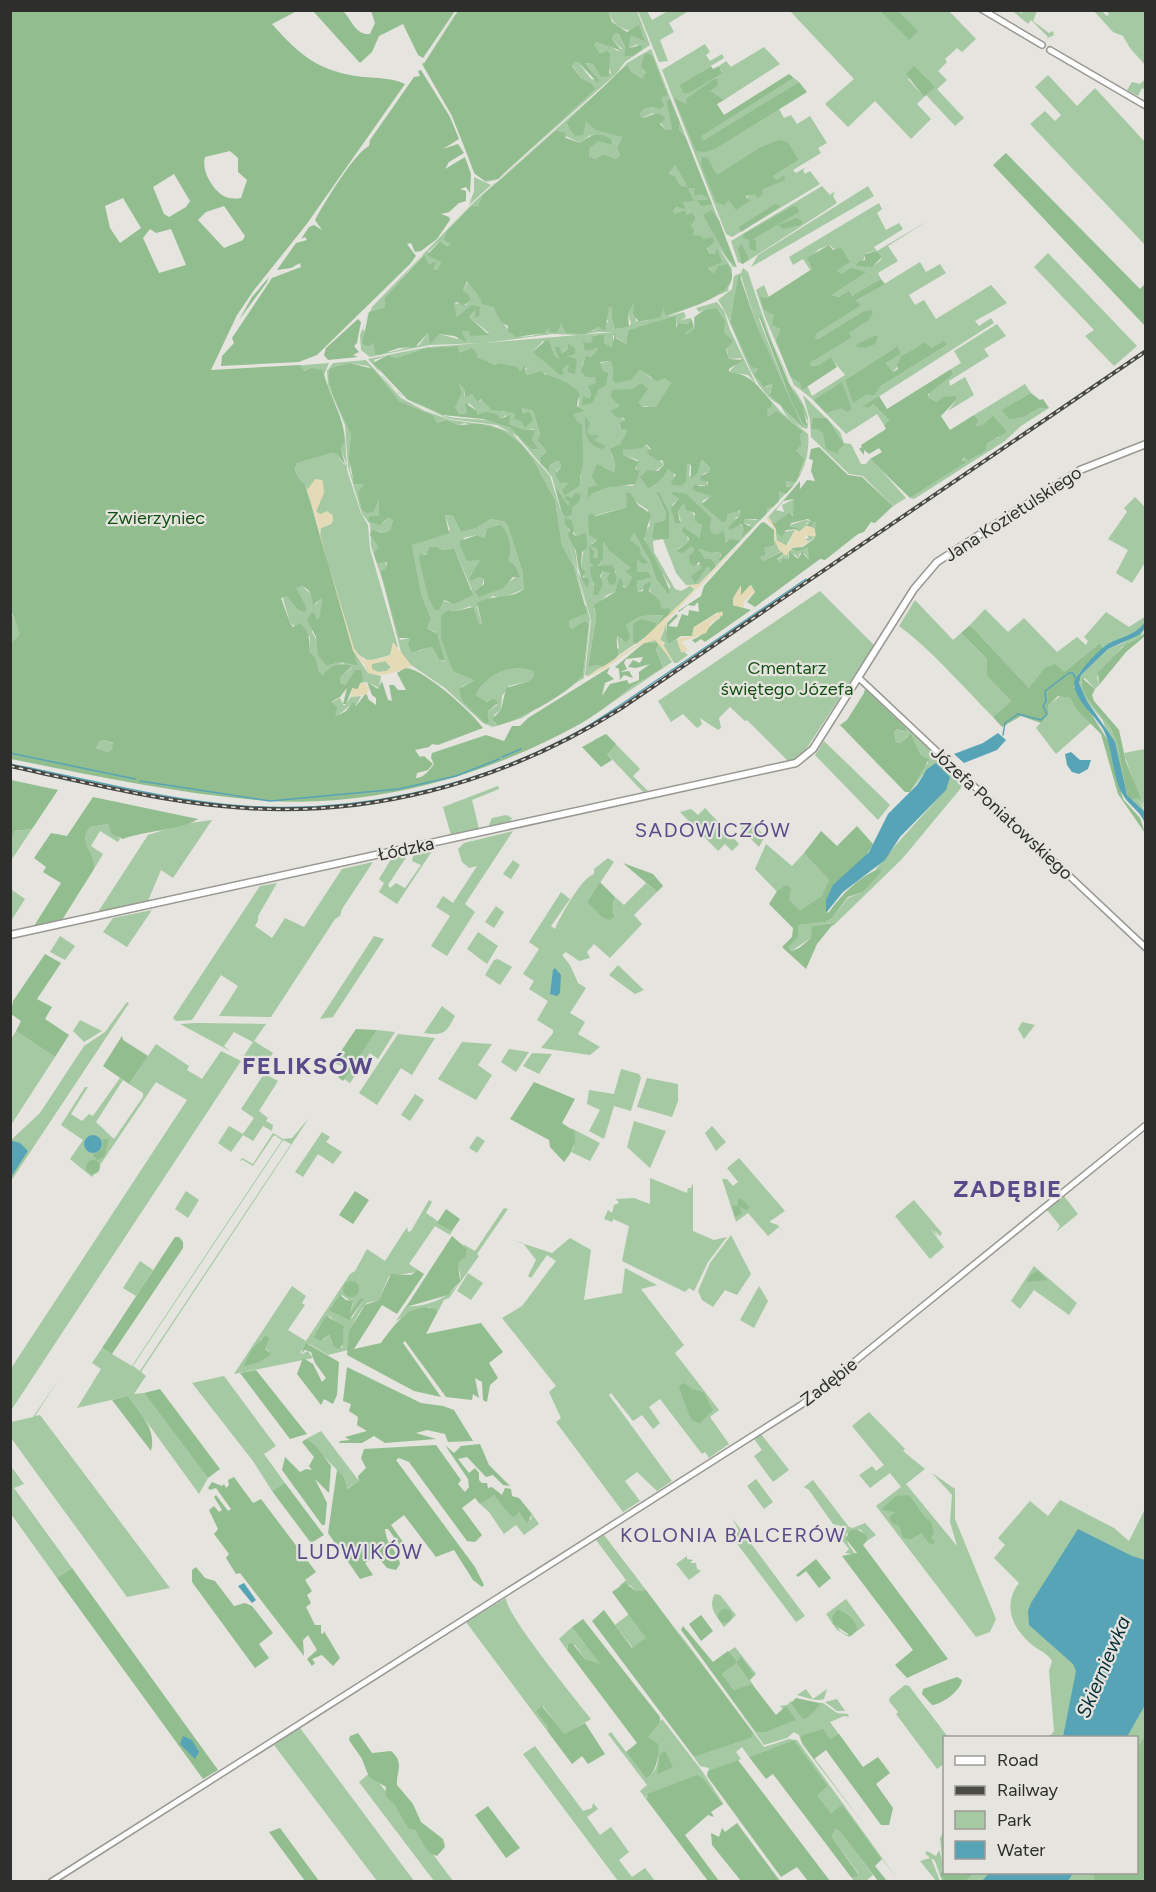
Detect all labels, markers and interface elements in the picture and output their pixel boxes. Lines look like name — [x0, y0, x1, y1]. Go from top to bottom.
street label: Jana Kozietulskiego — [940, 461, 1086, 567]
park label: Zwierzyniec — [107, 507, 205, 529]
park label: Cmentarz świętego Józefa — [721, 657, 853, 700]
street label: Józefa Poniatowskiego — [927, 742, 1077, 884]
district label: SADOWICZÓW — [635, 818, 791, 842]
street label: Łódzka — [376, 832, 436, 866]
district label: FELIKSÓW — [242, 1051, 374, 1080]
district label: ZADĘBIE — [953, 1174, 1063, 1203]
street label: Zadębie — [796, 1353, 862, 1411]
district label: KOLONIA BALCERÓW — [620, 1523, 846, 1547]
district label: LUDWIKÓW — [297, 1539, 423, 1564]
water label: Skierniewka — [1071, 1612, 1135, 1721]
legend — [943, 1736, 1138, 1874]
text: Road — [997, 1749, 1038, 1771]
text: Railway — [997, 1779, 1059, 1801]
text: Park — [997, 1809, 1032, 1831]
text: Water — [997, 1839, 1045, 1861]

